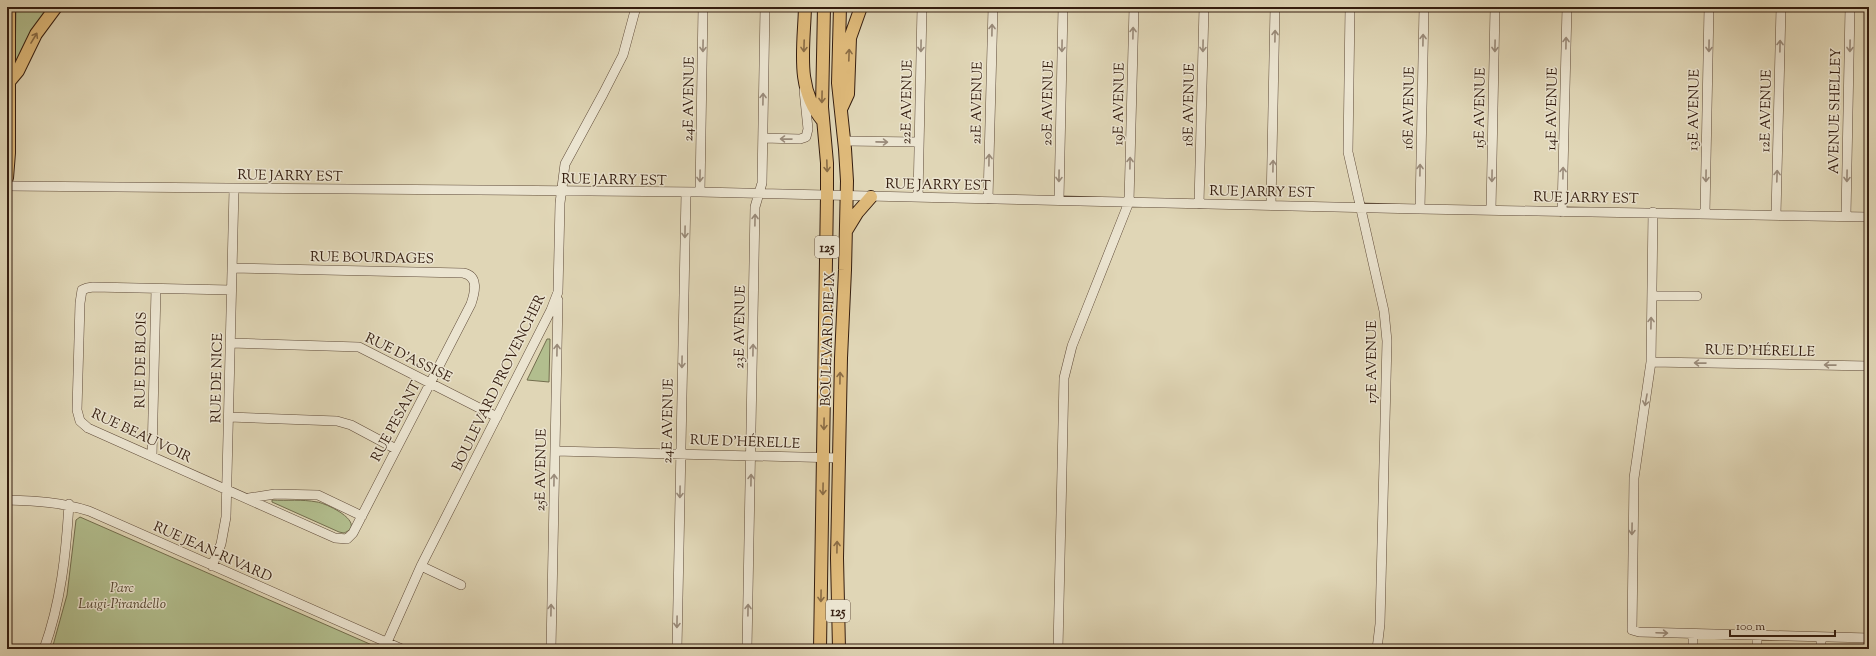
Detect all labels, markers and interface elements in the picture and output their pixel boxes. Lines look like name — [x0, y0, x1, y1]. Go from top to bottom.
one-way arrow — [988, 24, 996, 37]
one-way arrow — [1129, 27, 1137, 40]
one-way arrow — [1271, 30, 1279, 43]
one-way arrow — [30, 33, 38, 44]
one-way arrow — [1419, 34, 1427, 47]
one-way arrow — [1562, 37, 1570, 50]
one-way arrow — [699, 39, 706, 52]
one-way arrow — [800, 39, 808, 52]
one-way arrow — [917, 39, 925, 52]
one-way arrow — [1058, 39, 1066, 52]
one-way arrow — [1200, 39, 1207, 52]
one-way arrow — [1491, 39, 1498, 52]
one-way arrow — [1705, 39, 1712, 52]
one-way arrow — [1846, 39, 1854, 52]
one-way arrow — [1776, 40, 1784, 53]
street label: AVENUE SHELLEY — [1825, 48, 1847, 174]
one-way arrow — [845, 49, 853, 62]
street label: 24E AVENUE — [679, 56, 701, 142]
street label: 22E AVENUE — [897, 59, 919, 145]
street label: 20E AVENUE — [1038, 60, 1060, 146]
street label: 21E AVENUE — [967, 61, 989, 145]
street label: 19E AVENUE — [1109, 62, 1131, 146]
street label: 18E AVENUE — [1179, 63, 1201, 147]
street label: 16E AVENUE — [1399, 66, 1421, 150]
street label: 15E AVENUE — [1470, 67, 1492, 149]
street label: 14E AVENUE — [1542, 67, 1564, 151]
street label: 13E AVENUE — [1684, 68, 1706, 151]
street label: 12E AVENUE — [1756, 69, 1778, 153]
one-way arrow — [818, 90, 826, 103]
one-way arrow — [759, 93, 767, 106]
one-way arrow — [780, 135, 793, 143]
one-way arrow — [875, 138, 888, 145]
one-way arrow — [985, 154, 993, 167]
one-way arrow — [1126, 157, 1134, 170]
one-way arrow — [823, 159, 831, 172]
one-way arrow — [1269, 160, 1277, 173]
one-way arrow — [1417, 164, 1424, 177]
street label: RUE JARRY EST — [237, 166, 343, 188]
one-way arrow — [1559, 167, 1567, 180]
one-way arrow — [696, 169, 704, 182]
one-way arrow — [1055, 169, 1063, 182]
one-way arrow — [1488, 169, 1496, 182]
one-way arrow — [1702, 169, 1710, 182]
one-way arrow — [1843, 169, 1850, 182]
street label: RUE JARRY EST — [561, 170, 667, 192]
one-way arrow — [1774, 170, 1781, 183]
street label: RUE JARRY EST — [885, 175, 991, 197]
street label: RUE JARRY EST — [1209, 182, 1315, 204]
street label: RUE JARRY EST — [1533, 188, 1639, 210]
one-way arrow — [751, 214, 759, 227]
one-way arrow — [681, 225, 689, 238]
road number: 125 — [815, 236, 839, 258]
street label: RUE BOURDAGES — [310, 248, 434, 270]
street label: BOULEVARD PIE-IX — [817, 271, 841, 407]
street label: 23E AVENUE — [730, 284, 752, 369]
street label: BOULEVARD PROVENCHER — [448, 291, 551, 475]
street label: RUE DE BLOIS — [131, 311, 153, 409]
one-way arrow — [1647, 317, 1655, 330]
street label: 17E AVENUE — [1363, 320, 1383, 404]
street label: RUE D'ASSISE — [361, 329, 455, 389]
street label: RUE DE NICE — [207, 332, 229, 423]
street label: RUE D'HÉRELLE — [1705, 341, 1816, 363]
one-way arrow — [553, 344, 561, 357]
one-way arrow — [749, 344, 757, 357]
one-way arrow — [679, 355, 686, 368]
one-way arrow — [1694, 359, 1707, 367]
one-way arrow — [1824, 362, 1837, 369]
one-way arrow — [836, 372, 844, 385]
street label: RUE PESANT — [367, 378, 427, 466]
street label: 24E AVENUE — [658, 378, 680, 464]
one-way arrow — [1641, 393, 1649, 406]
street label: RUE BEAUVOIR — [88, 405, 195, 469]
one-way arrow — [820, 417, 828, 430]
street label: 25E AVENUE — [531, 428, 553, 512]
street label: RUE D'HÉRELLE — [689, 431, 801, 455]
one-way arrow — [550, 474, 558, 487]
one-way arrow — [747, 474, 755, 487]
one-way arrow — [819, 482, 827, 495]
one-way arrow — [676, 485, 684, 498]
street label: RUE JEAN-RIVARD — [150, 518, 275, 588]
one-way arrow — [1629, 522, 1636, 535]
one-way arrow — [833, 541, 841, 554]
park label: Parc Luigi-Pirandello — [78, 579, 166, 615]
one-way arrow — [817, 589, 825, 602]
road number: 125 — [826, 600, 850, 622]
one-way arrow — [547, 604, 555, 617]
one-way arrow — [744, 604, 752, 617]
scale bar — [1730, 612, 1835, 638]
one-way arrow — [673, 615, 681, 628]
text: 100 m — [1736, 618, 1765, 636]
one-way arrow — [1655, 629, 1668, 637]

